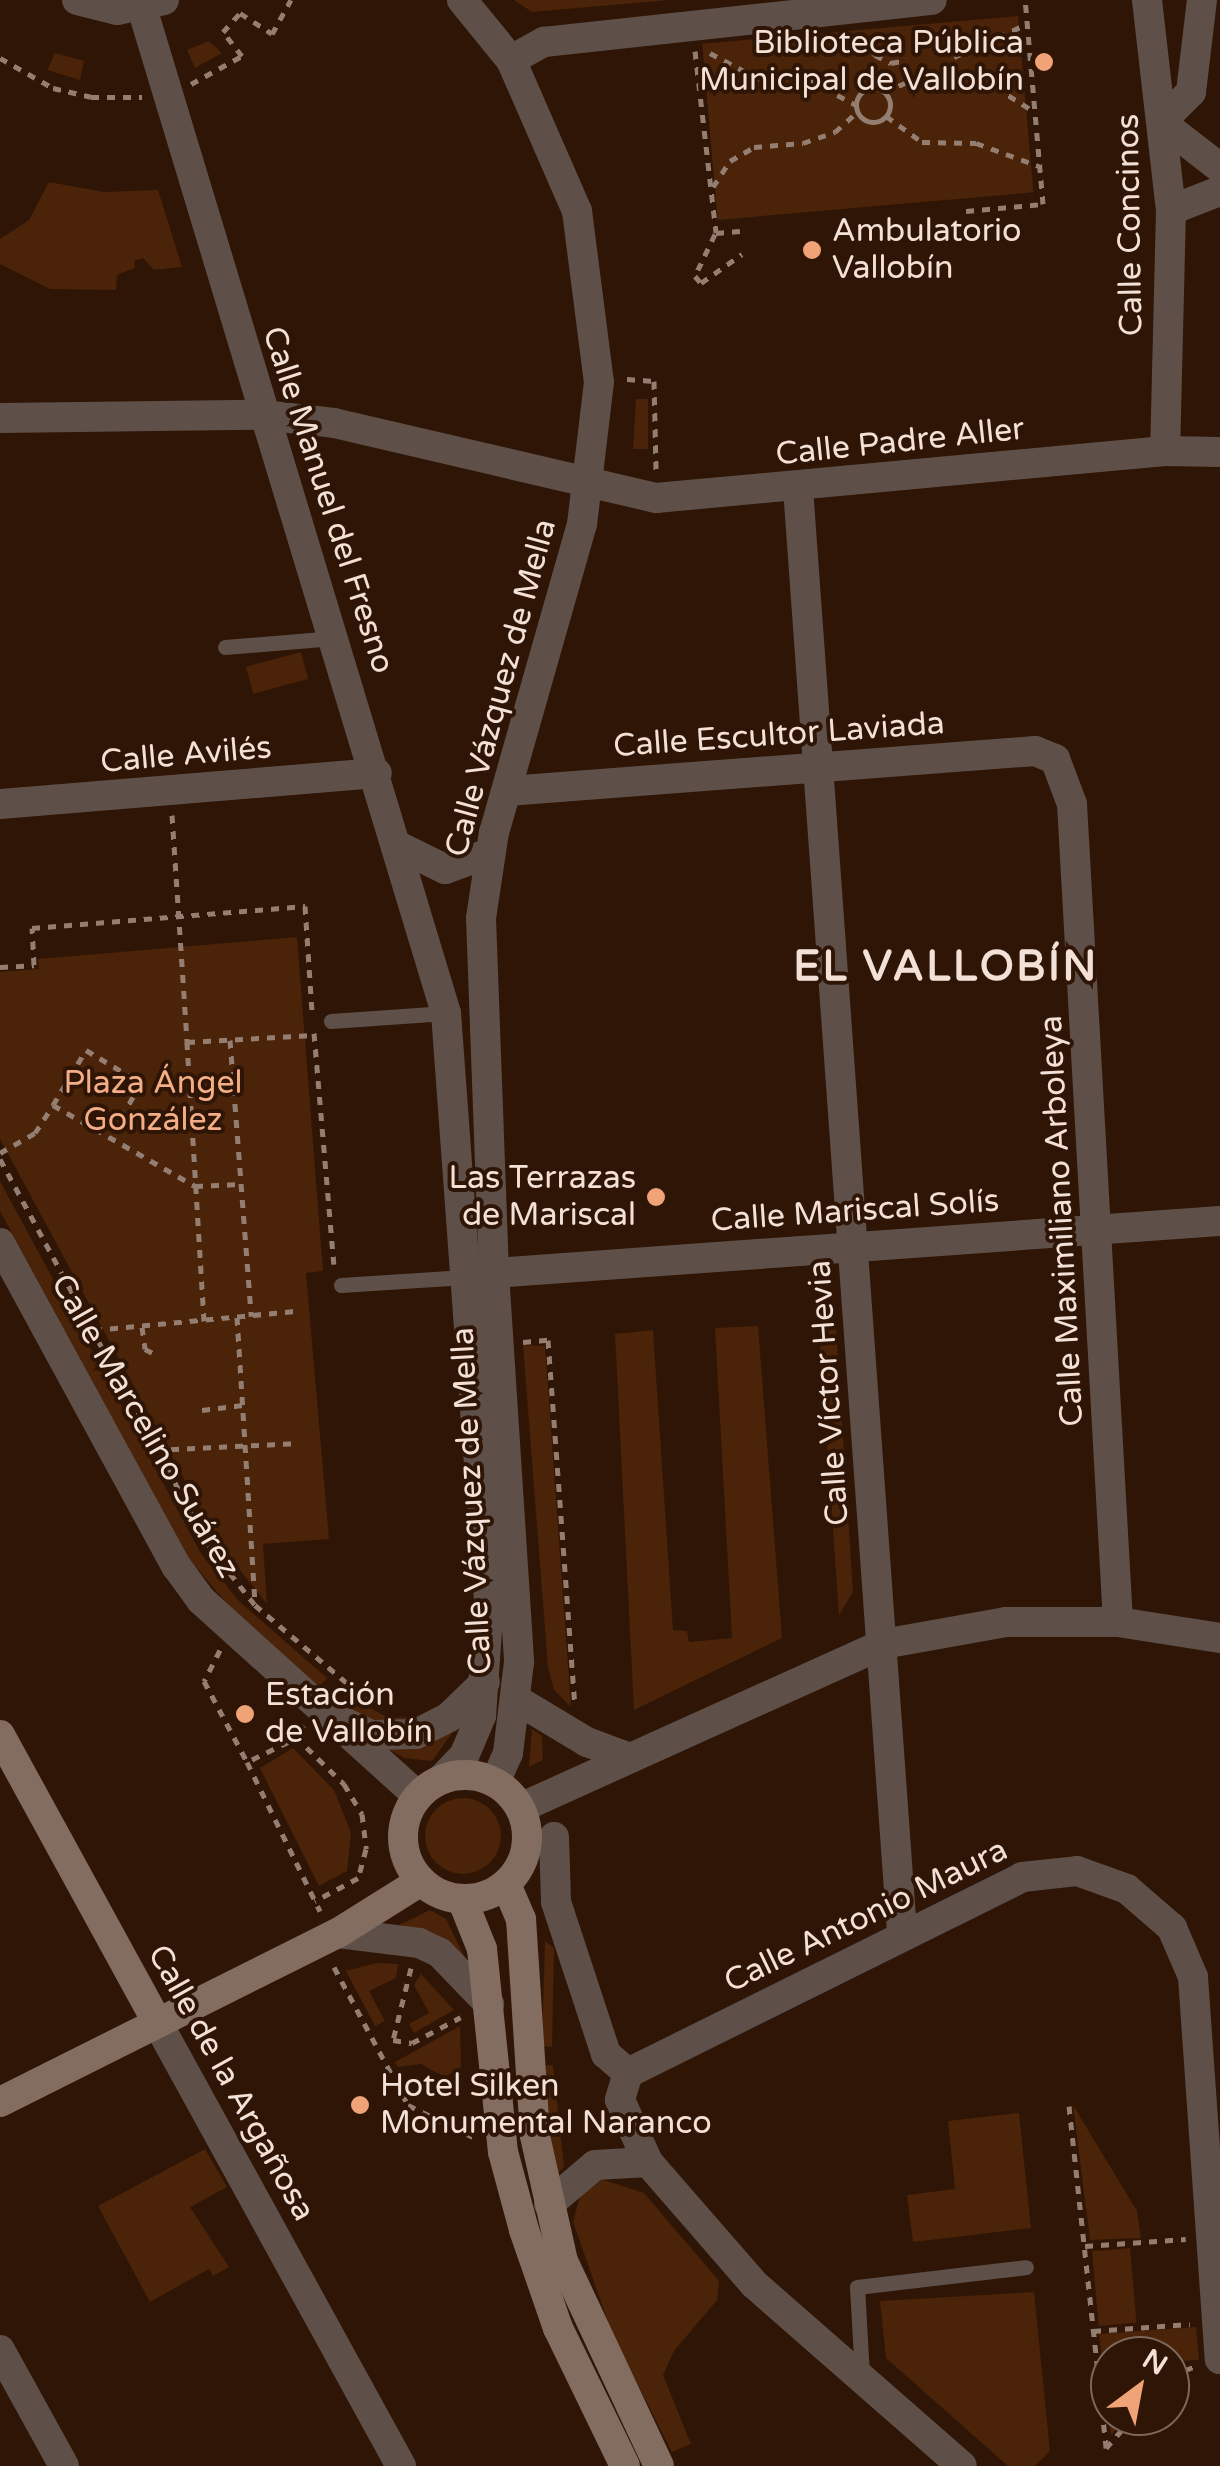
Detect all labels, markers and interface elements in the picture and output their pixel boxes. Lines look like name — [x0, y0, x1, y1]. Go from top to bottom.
place label: Biblioteca Pública Municipal de Vallobín — [699, 25, 1024, 100]
marker: Biblioteca Pública Municipal de Vallobín — [1033, 51, 1055, 73]
street label: Calle Concinos — [1109, 113, 1151, 337]
place label: Ambulatorio Vallobín — [832, 213, 1021, 288]
marker: Ambulatorio Vallobín — [801, 239, 823, 261]
street label: Calle Manuel del Fresno — [254, 322, 402, 678]
street label: Calle Padre Aller — [774, 410, 1026, 474]
street label: Calle Vázquez de Mella — [437, 515, 565, 861]
street label: Calle Escultor Laviada — [612, 704, 946, 766]
street label: Calle Avilés — [99, 728, 273, 782]
district label: EL VALLOBÍN — [793, 942, 1099, 992]
street label: Calle Maximiliano Arboleya — [1032, 1014, 1092, 1428]
park label: Plaza Ángel González — [64, 1065, 242, 1140]
place label: Las Terrazas de Mariscal — [449, 1160, 636, 1235]
street label: Calle Mariscal Solís — [710, 1182, 1000, 1240]
marker: Las Terrazas de Mariscal — [645, 1186, 667, 1208]
street label: Calle Víctor Hevia — [801, 1259, 857, 1527]
street label: Calle Marcelino Suárez — [42, 1267, 248, 1585]
street label: Calle Vázquez de Mella — [444, 1326, 500, 1676]
place label: Estación de Vallobín — [265, 1677, 433, 1752]
marker: Estación de Vallobín — [234, 1703, 256, 1725]
street label: Calle Antonio Maura — [718, 1831, 1014, 2001]
street label: Calle de la Argañosa — [139, 1938, 323, 2228]
place label: Hotel Silken Monumental Naranco — [380, 2068, 712, 2143]
marker: Hotel Silken Monumental Naranco — [349, 2094, 371, 2116]
north arrow — [1090, 2336, 1190, 2436]
text: N — [1136, 2342, 1173, 2383]

